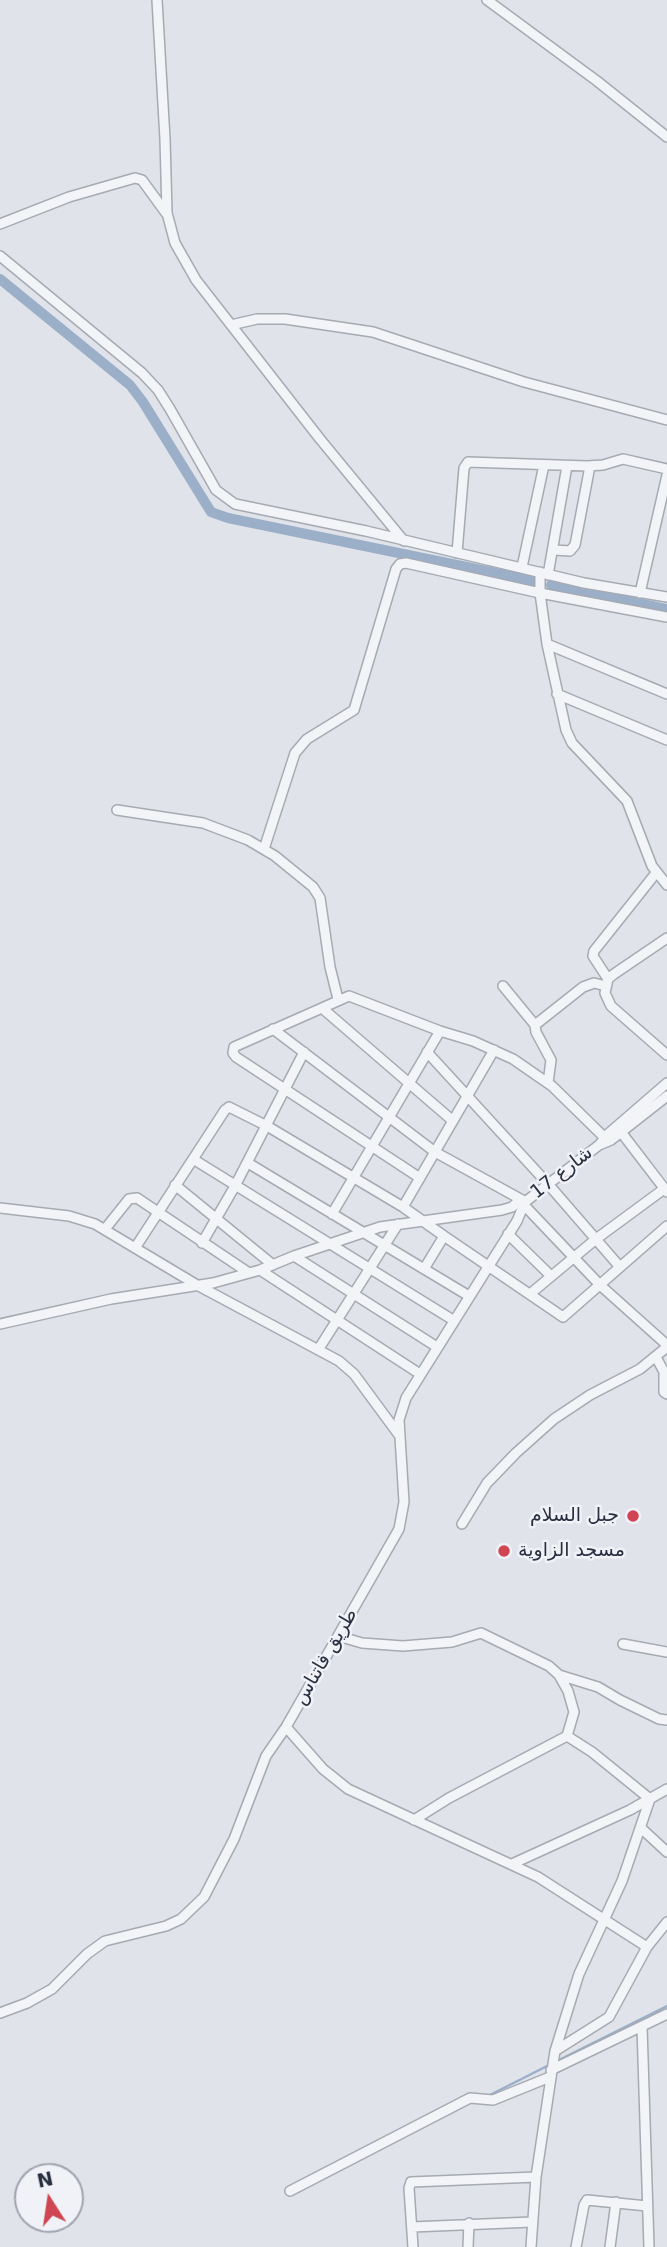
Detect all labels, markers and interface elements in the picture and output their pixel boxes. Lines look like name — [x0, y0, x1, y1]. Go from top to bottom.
street label: شارع 17 — [526, 1142, 598, 1204]
place label: جبل السلام — [530, 1505, 619, 1527]
marker: جبل السلام — [625, 1508, 641, 1524]
place label: مسجد الزاوية — [518, 1540, 625, 1562]
marker: مسجد الزاوية — [496, 1543, 512, 1559]
street label: طريق فاتناس — [289, 1605, 363, 1709]
north arrow — [14, 2163, 84, 2233]
text: N — [35, 2167, 55, 2192]

